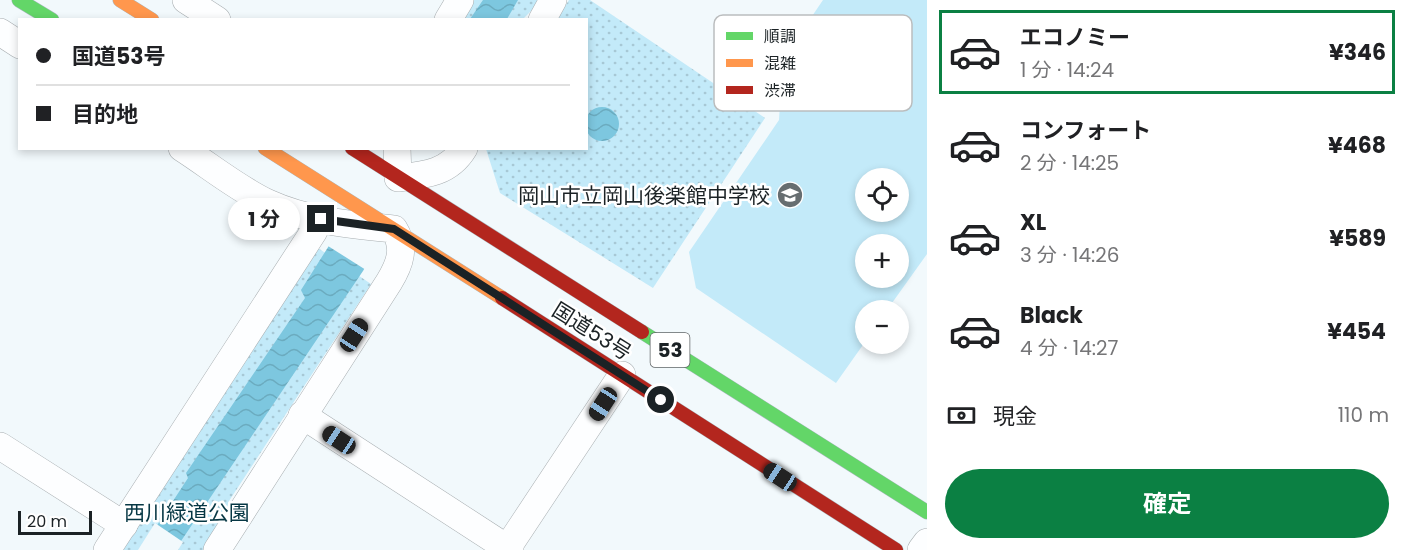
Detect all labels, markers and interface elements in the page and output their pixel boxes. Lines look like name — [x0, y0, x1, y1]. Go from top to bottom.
legend — [714, 15, 912, 111]
text: エコノミー — [1020, 22, 1130, 53]
text: 順調 — [764, 25, 796, 48]
icon: car — [948, 25, 1002, 79]
text: ¥346 — [1329, 37, 1386, 68]
text: 国道53号 — [72, 41, 166, 72]
text: 混雑 — [764, 52, 796, 75]
text: 1 分 · 14:24 — [1020, 56, 1114, 84]
text: 渋滞 — [764, 79, 796, 102]
text: 目的地 — [72, 99, 138, 130]
text: コンフォート — [1020, 115, 1151, 146]
icon: car — [948, 118, 1002, 172]
text: ¥468 — [1328, 130, 1386, 161]
text: 2 分 · 14:25 — [1020, 149, 1119, 177]
map controls — [855, 168, 909, 354]
button: locate — [855, 168, 909, 222]
school or university icon: 岡山市立岡山後楽館中学校 — [775, 180, 805, 210]
place label: 岡山市立岡山後楽館中学校 — [518, 181, 770, 210]
callout: 1 分 — [228, 198, 300, 240]
text: 1 分 — [248, 205, 280, 233]
route end — [307, 205, 334, 232]
text: XL — [1020, 207, 1046, 238]
icon: car — [948, 211, 1002, 265]
text: ¥589 — [1329, 223, 1386, 254]
button: + — [855, 234, 909, 288]
text: 3 分 · 14:26 — [1020, 241, 1119, 269]
street label: 国道53号 — [547, 295, 637, 367]
button: − — [855, 300, 909, 354]
text: Black — [1020, 300, 1083, 331]
icon: car — [948, 304, 1002, 358]
car — [337, 315, 371, 355]
text: ¥454 — [1327, 316, 1386, 347]
road number: 53 — [650, 333, 690, 367]
text: 4 分 · 14:27 — [1020, 334, 1119, 362]
car — [586, 384, 620, 424]
route start — [647, 386, 674, 413]
icon: cash — [945, 399, 978, 432]
text: 現金 — [993, 401, 1037, 432]
text: 110 m — [1338, 401, 1389, 429]
car — [319, 423, 359, 457]
car — [760, 460, 800, 494]
button: 確定 — [945, 469, 1389, 538]
park label: 西川緑道公園 — [124, 498, 250, 527]
scale bar — [18, 508, 92, 536]
text: 20 m — [27, 510, 67, 533]

